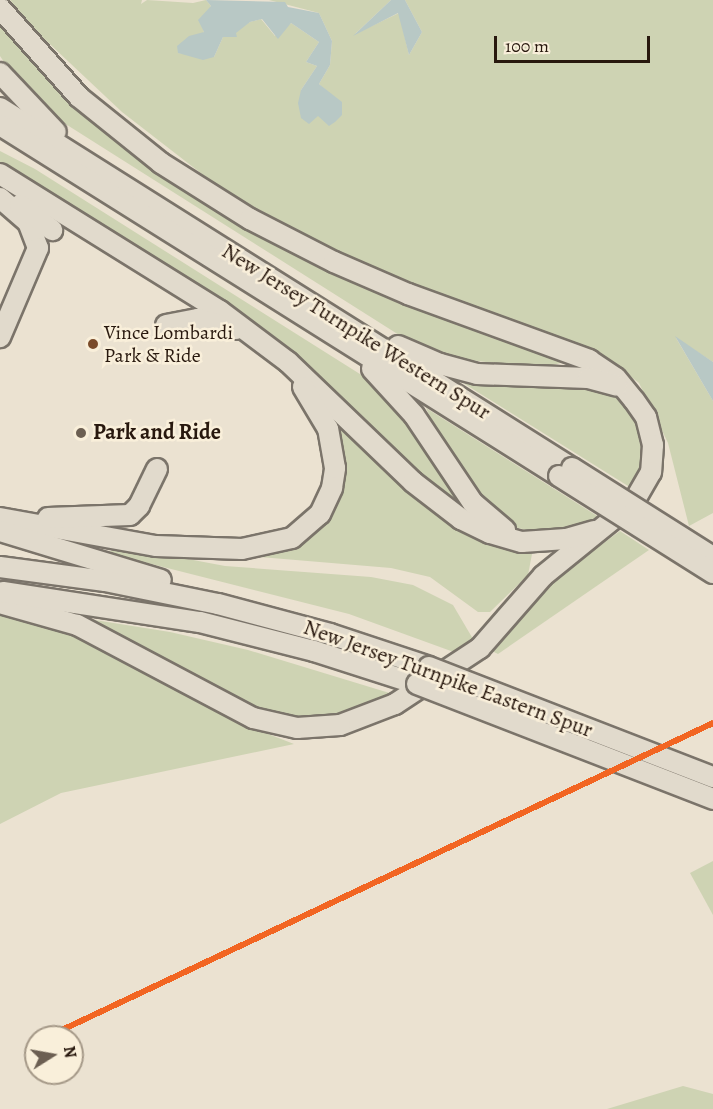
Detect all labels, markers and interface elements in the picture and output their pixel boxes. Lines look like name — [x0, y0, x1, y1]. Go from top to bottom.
scale bar — [497, 24, 653, 62]
text: 100 m — [505, 34, 549, 58]
street label: New Jersey Turnpike Western Spur — [217, 238, 495, 426]
place label: Vince Lombardi Park & Ride — [104, 320, 233, 367]
marker: Vince Lombardi Park & Ride — [87, 338, 99, 350]
place label: Park and Ride — [93, 420, 221, 446]
marker: Park and Ride — [74, 426, 88, 440]
street label: New Jersey Turnpike Eastern Spur — [300, 614, 596, 744]
north arrow — [24, 1025, 84, 1085]
text: N — [58, 1044, 82, 1060]

